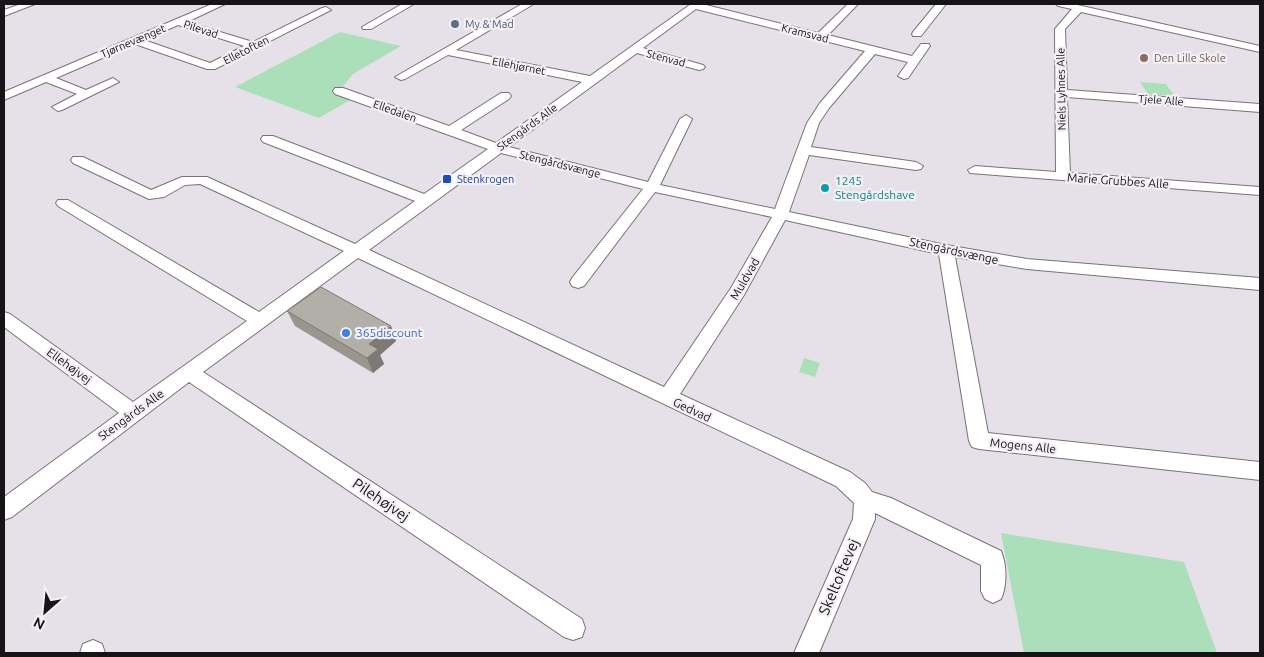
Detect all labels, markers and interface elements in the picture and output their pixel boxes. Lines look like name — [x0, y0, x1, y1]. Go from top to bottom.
street label: Pilevad — [182, 18, 220, 40]
marker: My & Mad — [449, 18, 461, 30]
place label: My & Mad — [465, 18, 514, 30]
street label: Kramsvad — [780, 21, 830, 45]
street label: Tjørnevænget — [99, 22, 168, 60]
street label: Elletoften — [221, 33, 271, 67]
street label: Stenvad — [645, 47, 687, 69]
street label: Niels Lyhnes Alle — [1054, 48, 1068, 130]
marker: Den Lille Skole — [1138, 52, 1150, 64]
place label: Den Lille Skole — [1154, 52, 1226, 64]
street label: Ellehjørnet — [491, 55, 547, 77]
street label: Tjele Alle — [1138, 92, 1184, 108]
street label: Elledalen — [372, 98, 418, 124]
street label: Stengårds Alle — [495, 101, 559, 153]
street label: Stengårdsvænge — [518, 148, 602, 180]
street label: Marie Grubbes Alle — [1067, 170, 1169, 191]
marker: Stenkrogen — [441, 173, 453, 185]
place label: Stenkrogen — [457, 173, 514, 185]
place label: 1245 Stengårdshave — [835, 174, 915, 201]
marker: 1245 Stengårdshave — [819, 182, 831, 194]
street label: Stengårdsvænge — [908, 235, 1000, 266]
street label: Muldvad — [727, 255, 762, 302]
place label: 365discount — [356, 326, 423, 339]
marker: 365discount — [340, 327, 352, 339]
street label: Ellehøjvej — [45, 345, 94, 386]
street label: Stengårds Alle — [95, 386, 166, 443]
street label: Gedvad — [671, 395, 713, 424]
street label: Mogens Alle — [989, 436, 1057, 455]
street label: Pilehøjvej — [350, 474, 413, 525]
street label: Skeltoftevej — [815, 536, 862, 617]
north arrow — [20, 587, 70, 637]
text: N — [31, 614, 47, 633]

